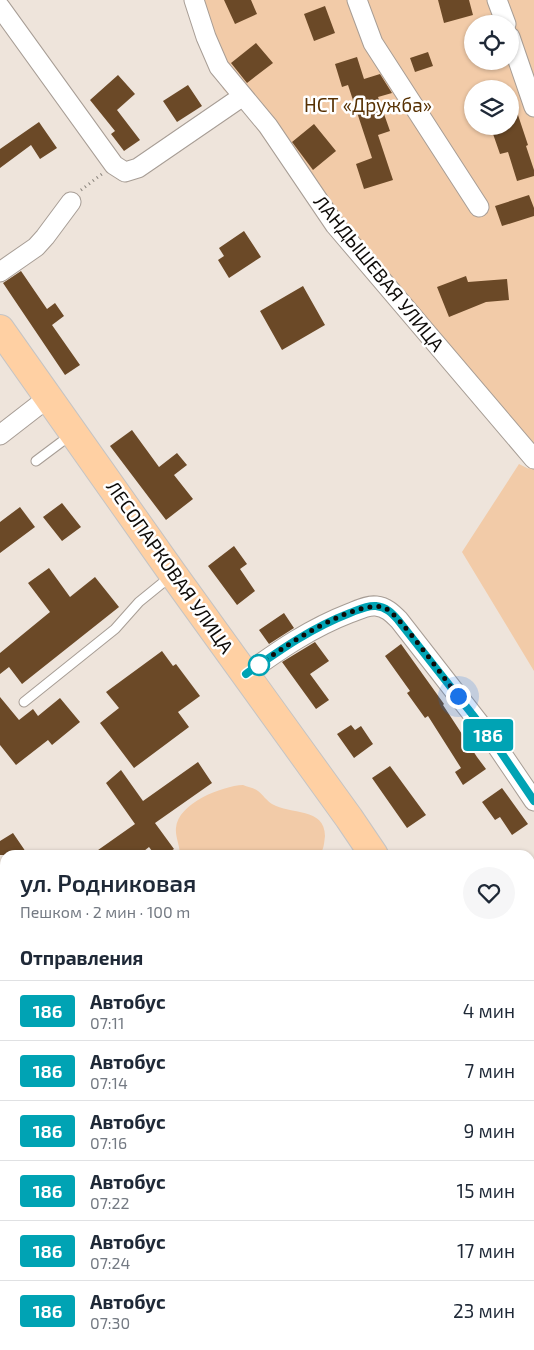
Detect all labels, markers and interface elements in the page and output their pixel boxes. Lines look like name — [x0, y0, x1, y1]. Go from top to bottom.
map controls — [464, 15, 519, 135]
button: locate — [464, 15, 519, 70]
button: layers — [464, 80, 519, 135]
park label: НСТ «Дружба» — [304, 93, 432, 117]
street label: ЛАНДЫШЕВАЯ УЛИЦА — [309, 190, 450, 356]
street label: ЛЕСОПАРКОВАЯ УЛИЦА — [102, 476, 239, 658]
unlabelled marker — [248, 654, 270, 676]
your location — [446, 684, 471, 709]
line badge: 186 — [459, 719, 517, 751]
text: 186 — [473, 724, 503, 746]
button: heart — [463, 867, 515, 919]
text: ул. Родниковая — [20, 868, 196, 897]
text: Пешком · 2 мин · 100 m — [20, 902, 190, 921]
text: Отправления — [20, 946, 143, 969]
text: Автобус — [90, 990, 166, 1013]
text: 4 мин — [463, 999, 515, 1022]
text: 186 — [33, 1000, 62, 1022]
text: 07:11 — [90, 1013, 124, 1032]
text: Автобус — [90, 1050, 166, 1073]
text: 7 мин — [465, 1059, 515, 1082]
text: 186 — [33, 1060, 62, 1082]
text: 07:14 — [90, 1073, 128, 1092]
text: Автобус — [90, 1110, 166, 1133]
text: 9 мин — [463, 1119, 515, 1142]
text: 186 — [33, 1120, 62, 1142]
text: 07:16 — [90, 1133, 127, 1152]
text: Автобус — [90, 1170, 166, 1193]
text: 15 мин — [457, 1179, 515, 1202]
text: 186 — [33, 1180, 62, 1202]
text: 07:22 — [90, 1193, 130, 1212]
text: Автобус — [90, 1230, 166, 1253]
text: 17 мин — [457, 1239, 515, 1262]
text: 186 — [33, 1240, 62, 1262]
text: 07:24 — [90, 1253, 130, 1272]
text: Автобус — [90, 1290, 166, 1313]
text: 23 мин — [453, 1299, 515, 1322]
text: 186 — [33, 1300, 62, 1322]
text: 07:30 — [90, 1313, 130, 1332]

